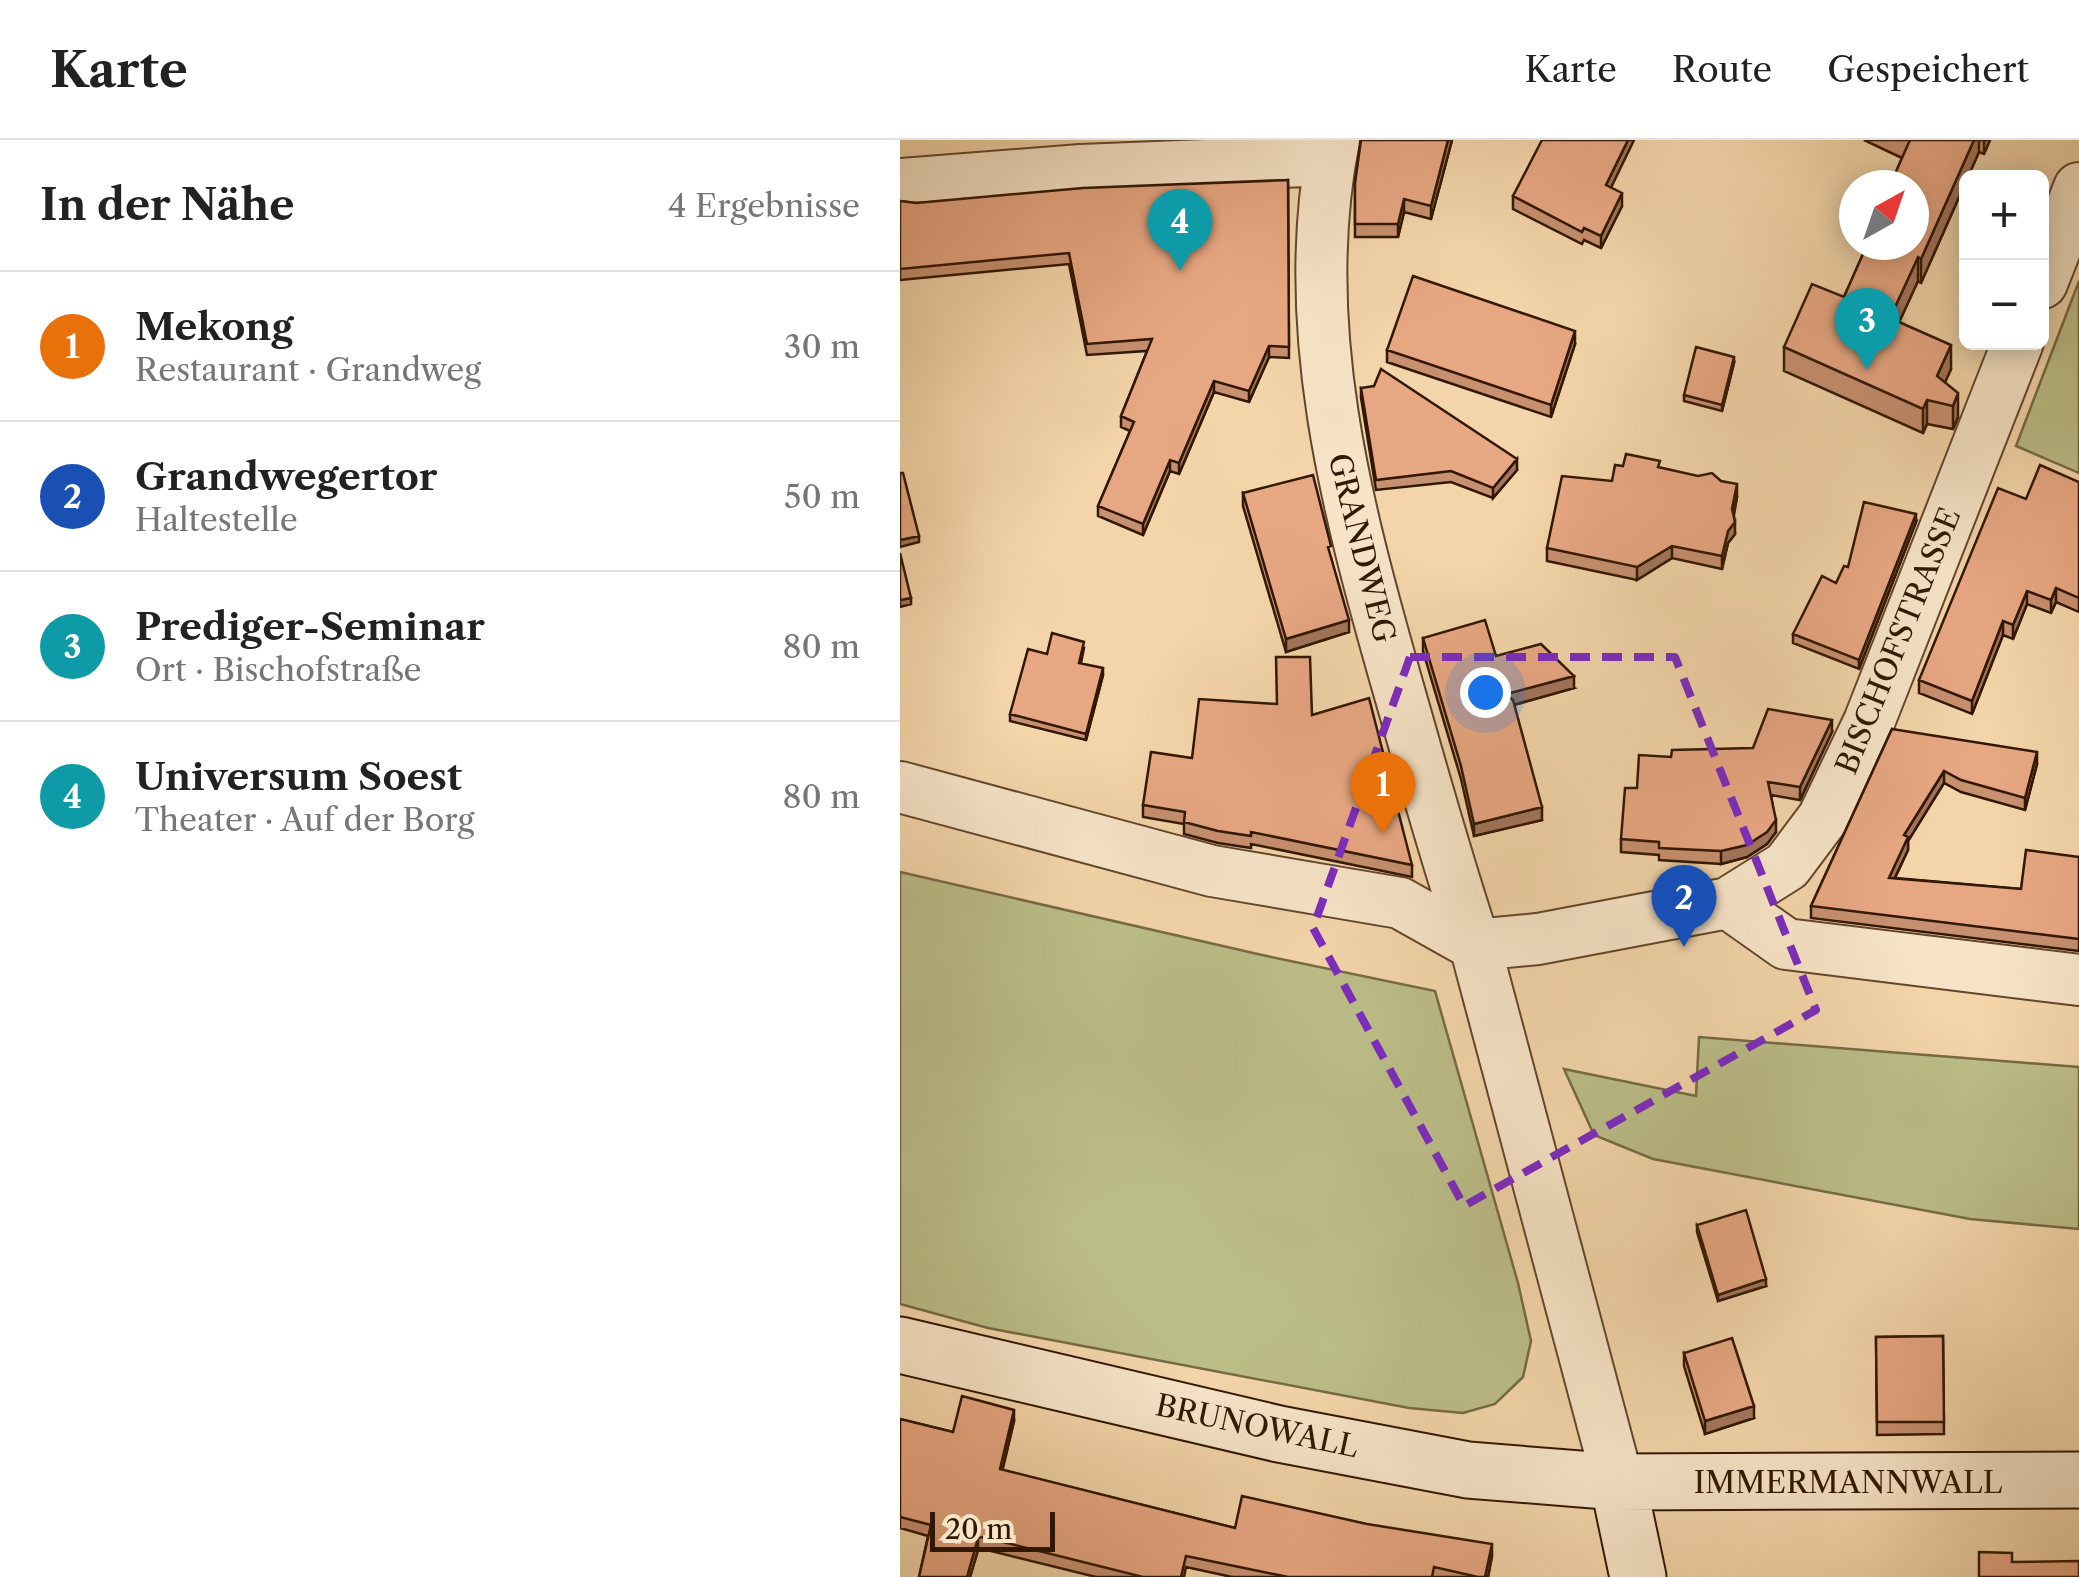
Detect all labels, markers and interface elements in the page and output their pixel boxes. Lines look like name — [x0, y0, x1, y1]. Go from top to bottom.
text: Karte — [50, 40, 188, 99]
text: Karte — [1524, 48, 1617, 91]
text: Route — [1672, 48, 1772, 91]
text: Gespeichert — [1827, 48, 2029, 91]
north arrow — [1839, 170, 1929, 260]
map controls — [1959, 170, 2049, 350]
button: + — [1959, 170, 2049, 260]
text: In der Nähe — [40, 179, 294, 231]
text: 4 Ergebnisse — [668, 186, 860, 225]
pin: 4 — [1148, 188, 1212, 271]
button: − — [1959, 260, 2049, 350]
pin: 3 — [1834, 288, 1900, 370]
text: Mekong — [135, 303, 293, 350]
text: 1 — [65, 327, 80, 366]
text: 30 m — [784, 327, 860, 366]
text: Restaurant · Grandweg — [135, 350, 481, 389]
street label: GRANDWEG — [1321, 449, 1403, 647]
text: Grandwegertor — [135, 453, 437, 500]
text: 2 — [63, 477, 82, 516]
text: 50 m — [784, 477, 860, 516]
text: Haltestelle — [135, 500, 298, 539]
street label: BISCHOFSTRASSE — [1828, 502, 1968, 780]
text: Prediger-Seminar — [135, 603, 485, 650]
text: 3 — [63, 627, 82, 666]
text: 80 m — [782, 627, 860, 666]
text: Ort · Bischofstraße — [135, 650, 422, 689]
your location — [1460, 667, 1511, 718]
pin: 1 — [1350, 752, 1416, 834]
text: Universum Soest — [135, 753, 462, 800]
text: 4 — [63, 777, 82, 816]
text: 80 m — [782, 777, 860, 816]
text: Theater · Auf der Borg — [135, 800, 475, 839]
pin: 2 — [1652, 864, 1716, 947]
street label: BRUNOWALL — [1152, 1386, 1362, 1466]
street label: IMMERMANNWALL — [1694, 1464, 2003, 1501]
scale bar — [930, 1507, 1055, 1552]
text: 20 m — [945, 1512, 1012, 1546]

